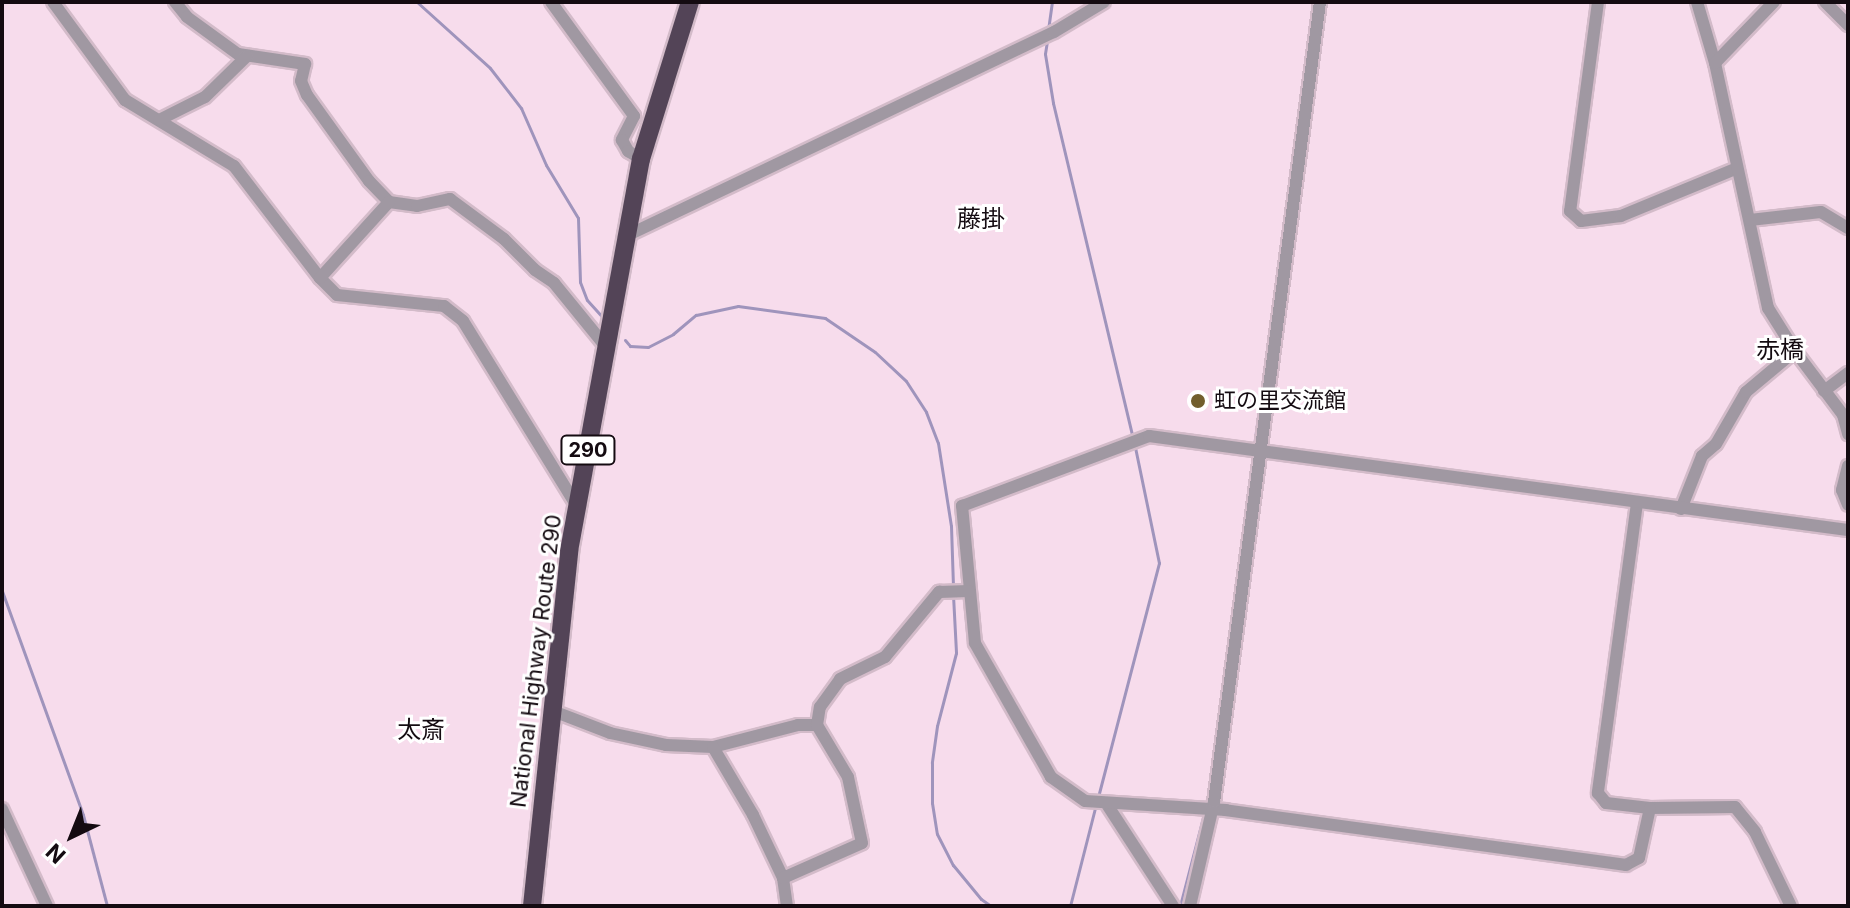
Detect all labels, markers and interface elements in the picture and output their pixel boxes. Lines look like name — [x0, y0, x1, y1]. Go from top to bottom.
district label: 藤掛 — [957, 205, 1005, 233]
district label: 赤橋 — [1756, 336, 1804, 364]
place label: 虹の里交流館 — [1214, 388, 1346, 414]
marker: 虹の里交流館 — [1189, 392, 1207, 410]
road number: 290 — [560, 434, 616, 466]
street label: National Highway Route 290 — [505, 513, 567, 809]
district label: 太斎 — [397, 716, 445, 744]
north arrow — [32, 796, 112, 876]
text: N — [41, 838, 71, 869]

